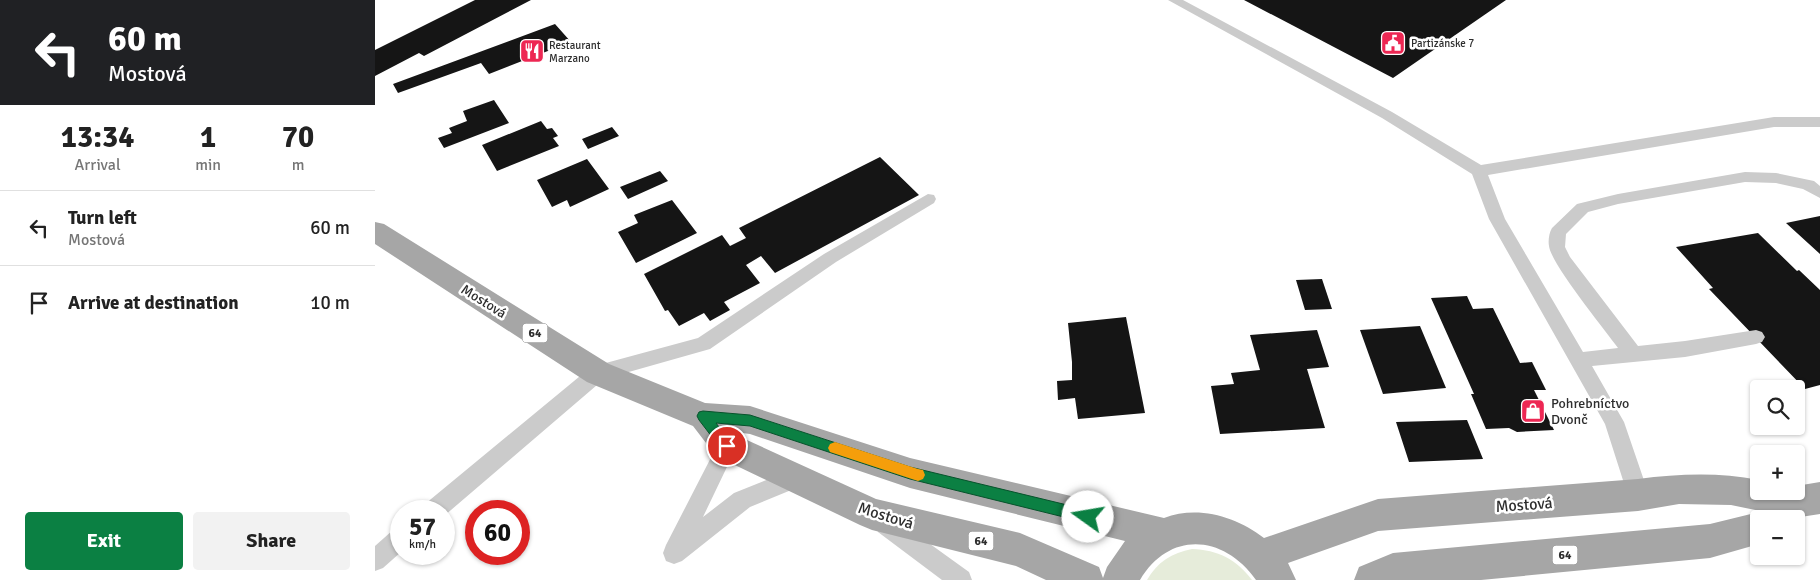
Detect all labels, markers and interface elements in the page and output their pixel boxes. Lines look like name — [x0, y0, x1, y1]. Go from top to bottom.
text: 60 m — [108, 17, 182, 60]
icon: left — [25, 20, 90, 85]
public building icon: Partizánske 7 — [1380, 30, 1406, 56]
place label: Partizánske 7 — [1411, 37, 1474, 50]
restaurant icon: Restaurant Marzano — [519, 38, 545, 64]
place label: Restaurant Marzano — [549, 39, 601, 65]
text: Mostová — [108, 60, 187, 87]
text: 13:34 — [61, 119, 134, 156]
text: 1 — [200, 119, 216, 156]
text: 70 — [282, 119, 314, 156]
text: Arrival — [75, 155, 121, 175]
text: min — [195, 155, 221, 175]
text: m — [292, 155, 304, 175]
text: Turn left — [68, 206, 137, 230]
icon: left — [25, 214, 53, 242]
text: 60 m — [310, 216, 350, 240]
text: Mostová — [68, 230, 125, 250]
street label: Mostová — [458, 281, 509, 322]
icon: arrive — [25, 289, 53, 317]
text: Arrive at destination — [68, 291, 239, 315]
text: 10 m — [310, 291, 350, 315]
road number: 64 — [523, 323, 547, 342]
map controls — [1750, 380, 1805, 565]
button: search — [1750, 380, 1805, 435]
place label: Pohrebníctvo Dvonč — [1551, 395, 1629, 428]
shop icon: Pohrebníctvo Dvonč — [1520, 398, 1546, 424]
pin — [706, 425, 748, 467]
icon: arrive — [713, 432, 741, 460]
button: + — [1750, 445, 1805, 500]
position arrow — [1061, 490, 1113, 542]
street label: Mostová — [1495, 493, 1553, 517]
street label: Mostová — [855, 498, 916, 534]
speed limit sign: 60 — [465, 500, 530, 565]
button: − — [1750, 510, 1805, 565]
text: 57 — [409, 511, 436, 542]
button: Exit — [25, 512, 183, 570]
button: Share — [193, 512, 350, 570]
road number: 64 — [969, 532, 993, 550]
text: km/h — [409, 537, 436, 552]
road number: 64 — [1553, 546, 1577, 564]

